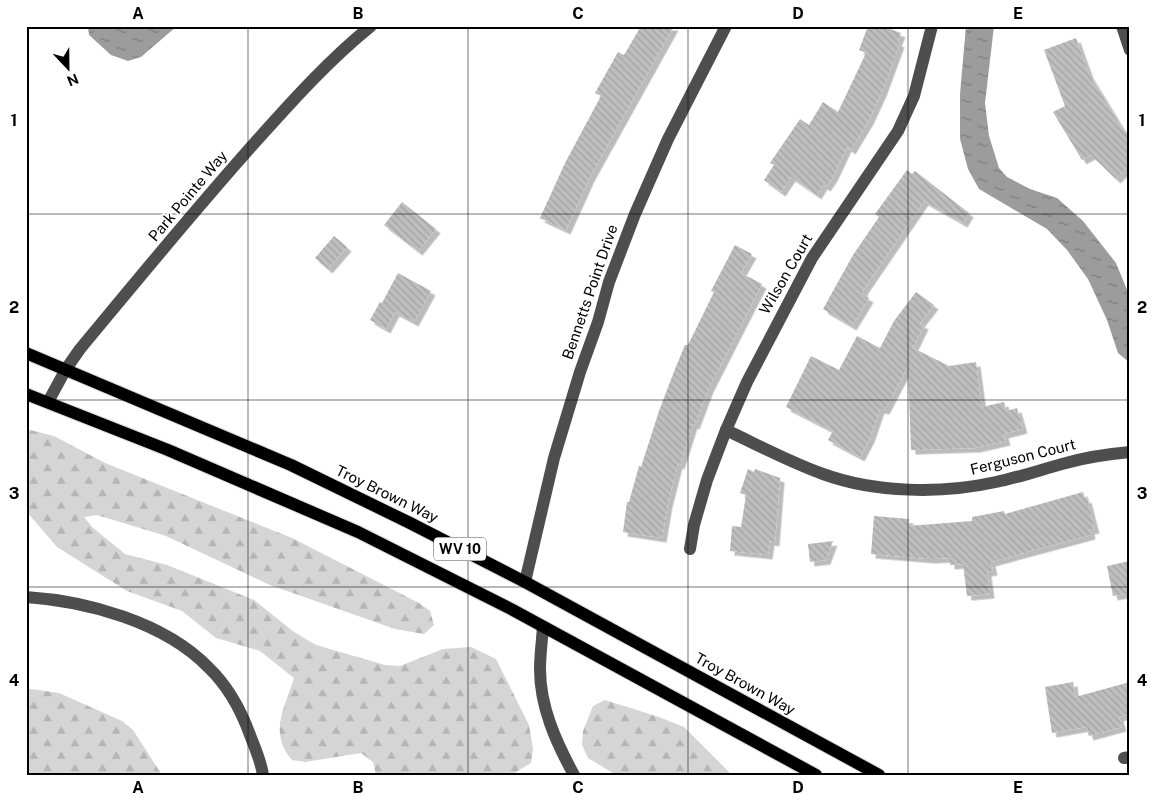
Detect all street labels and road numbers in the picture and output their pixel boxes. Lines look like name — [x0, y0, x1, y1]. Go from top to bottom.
street label: Park Pointe Way — [145, 147, 230, 244]
street label: Bennetts Point Drive — [558, 222, 621, 362]
street label: Wilson Court — [756, 230, 815, 317]
street label: Ferguson Court — [968, 435, 1078, 478]
street label: Troy Brown Way — [333, 461, 441, 526]
road number: WV 10 — [434, 538, 486, 560]
street label: Troy Brown Way — [692, 649, 798, 718]

